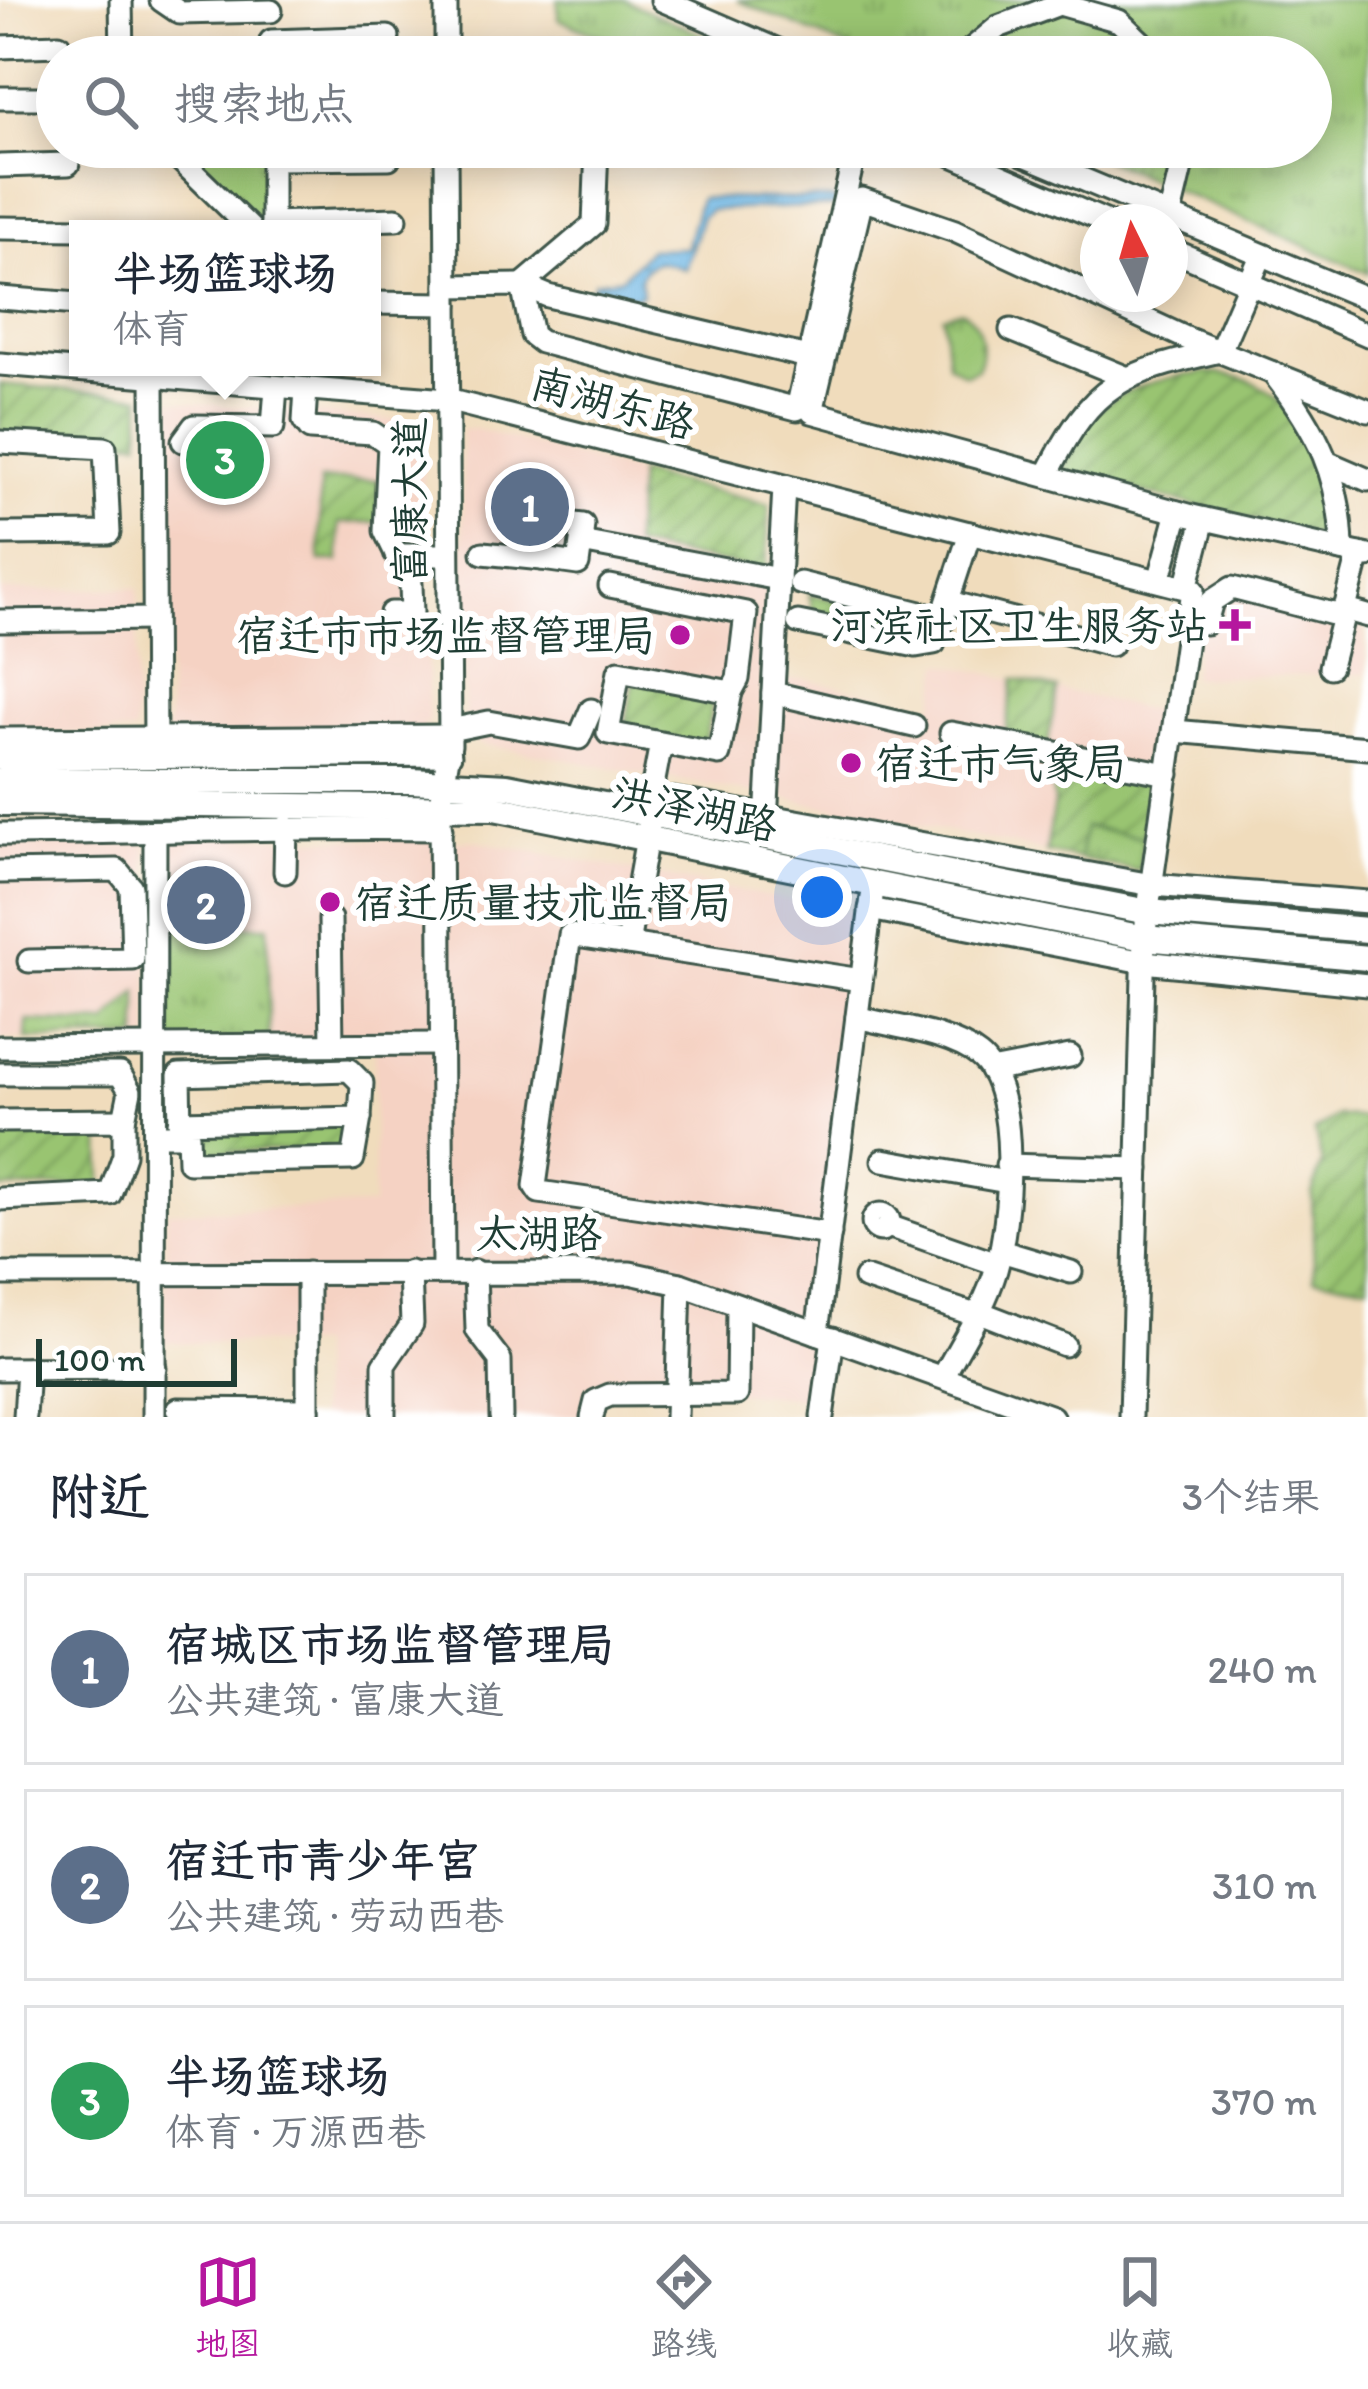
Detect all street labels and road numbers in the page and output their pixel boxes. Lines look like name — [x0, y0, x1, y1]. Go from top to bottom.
street label: 南湖东路 — [525, 357, 701, 449]
street label: 富康大道 — [384, 417, 435, 585]
street label: 洪泽湖路 — [608, 767, 782, 851]
street label: 太湖路 — [476, 1208, 602, 1259]

